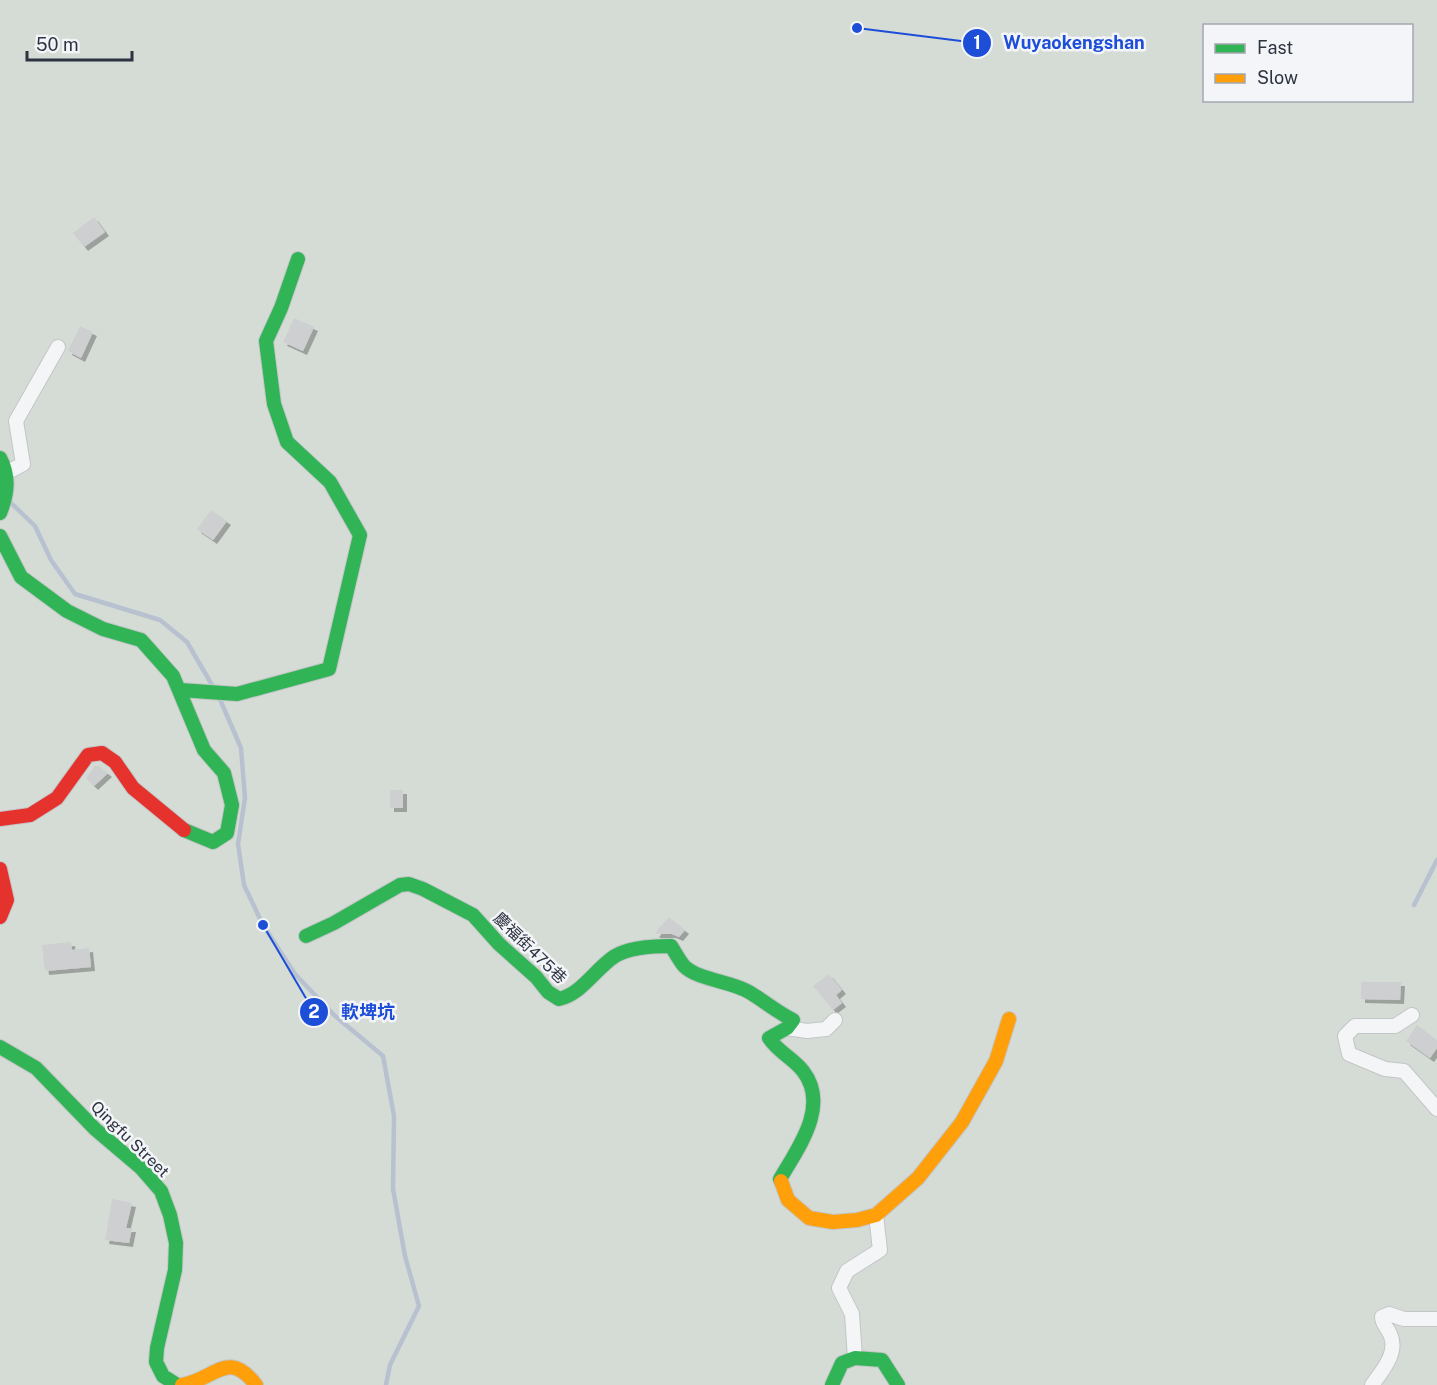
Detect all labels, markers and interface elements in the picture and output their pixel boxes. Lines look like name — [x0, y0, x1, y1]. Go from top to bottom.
scale bar — [27, 24, 132, 62]
legend — [1203, 24, 1413, 102]
callout: Wuyaokengshan — [962, 25, 1157, 61]
text: 1 — [973, 32, 981, 53]
text: Wuyaokengshan — [1003, 32, 1145, 53]
text: 50 m — [36, 34, 79, 55]
text: Fast — [1257, 37, 1293, 58]
text: Slow — [1257, 67, 1298, 88]
street label: 慶福街475巷 — [490, 909, 570, 987]
callout: 軟埤坑 — [299, 994, 407, 1030]
text: 2 — [308, 1001, 320, 1022]
text: 軟埤坑 — [341, 1001, 395, 1022]
street label: Qingfu Street — [87, 1097, 173, 1181]

